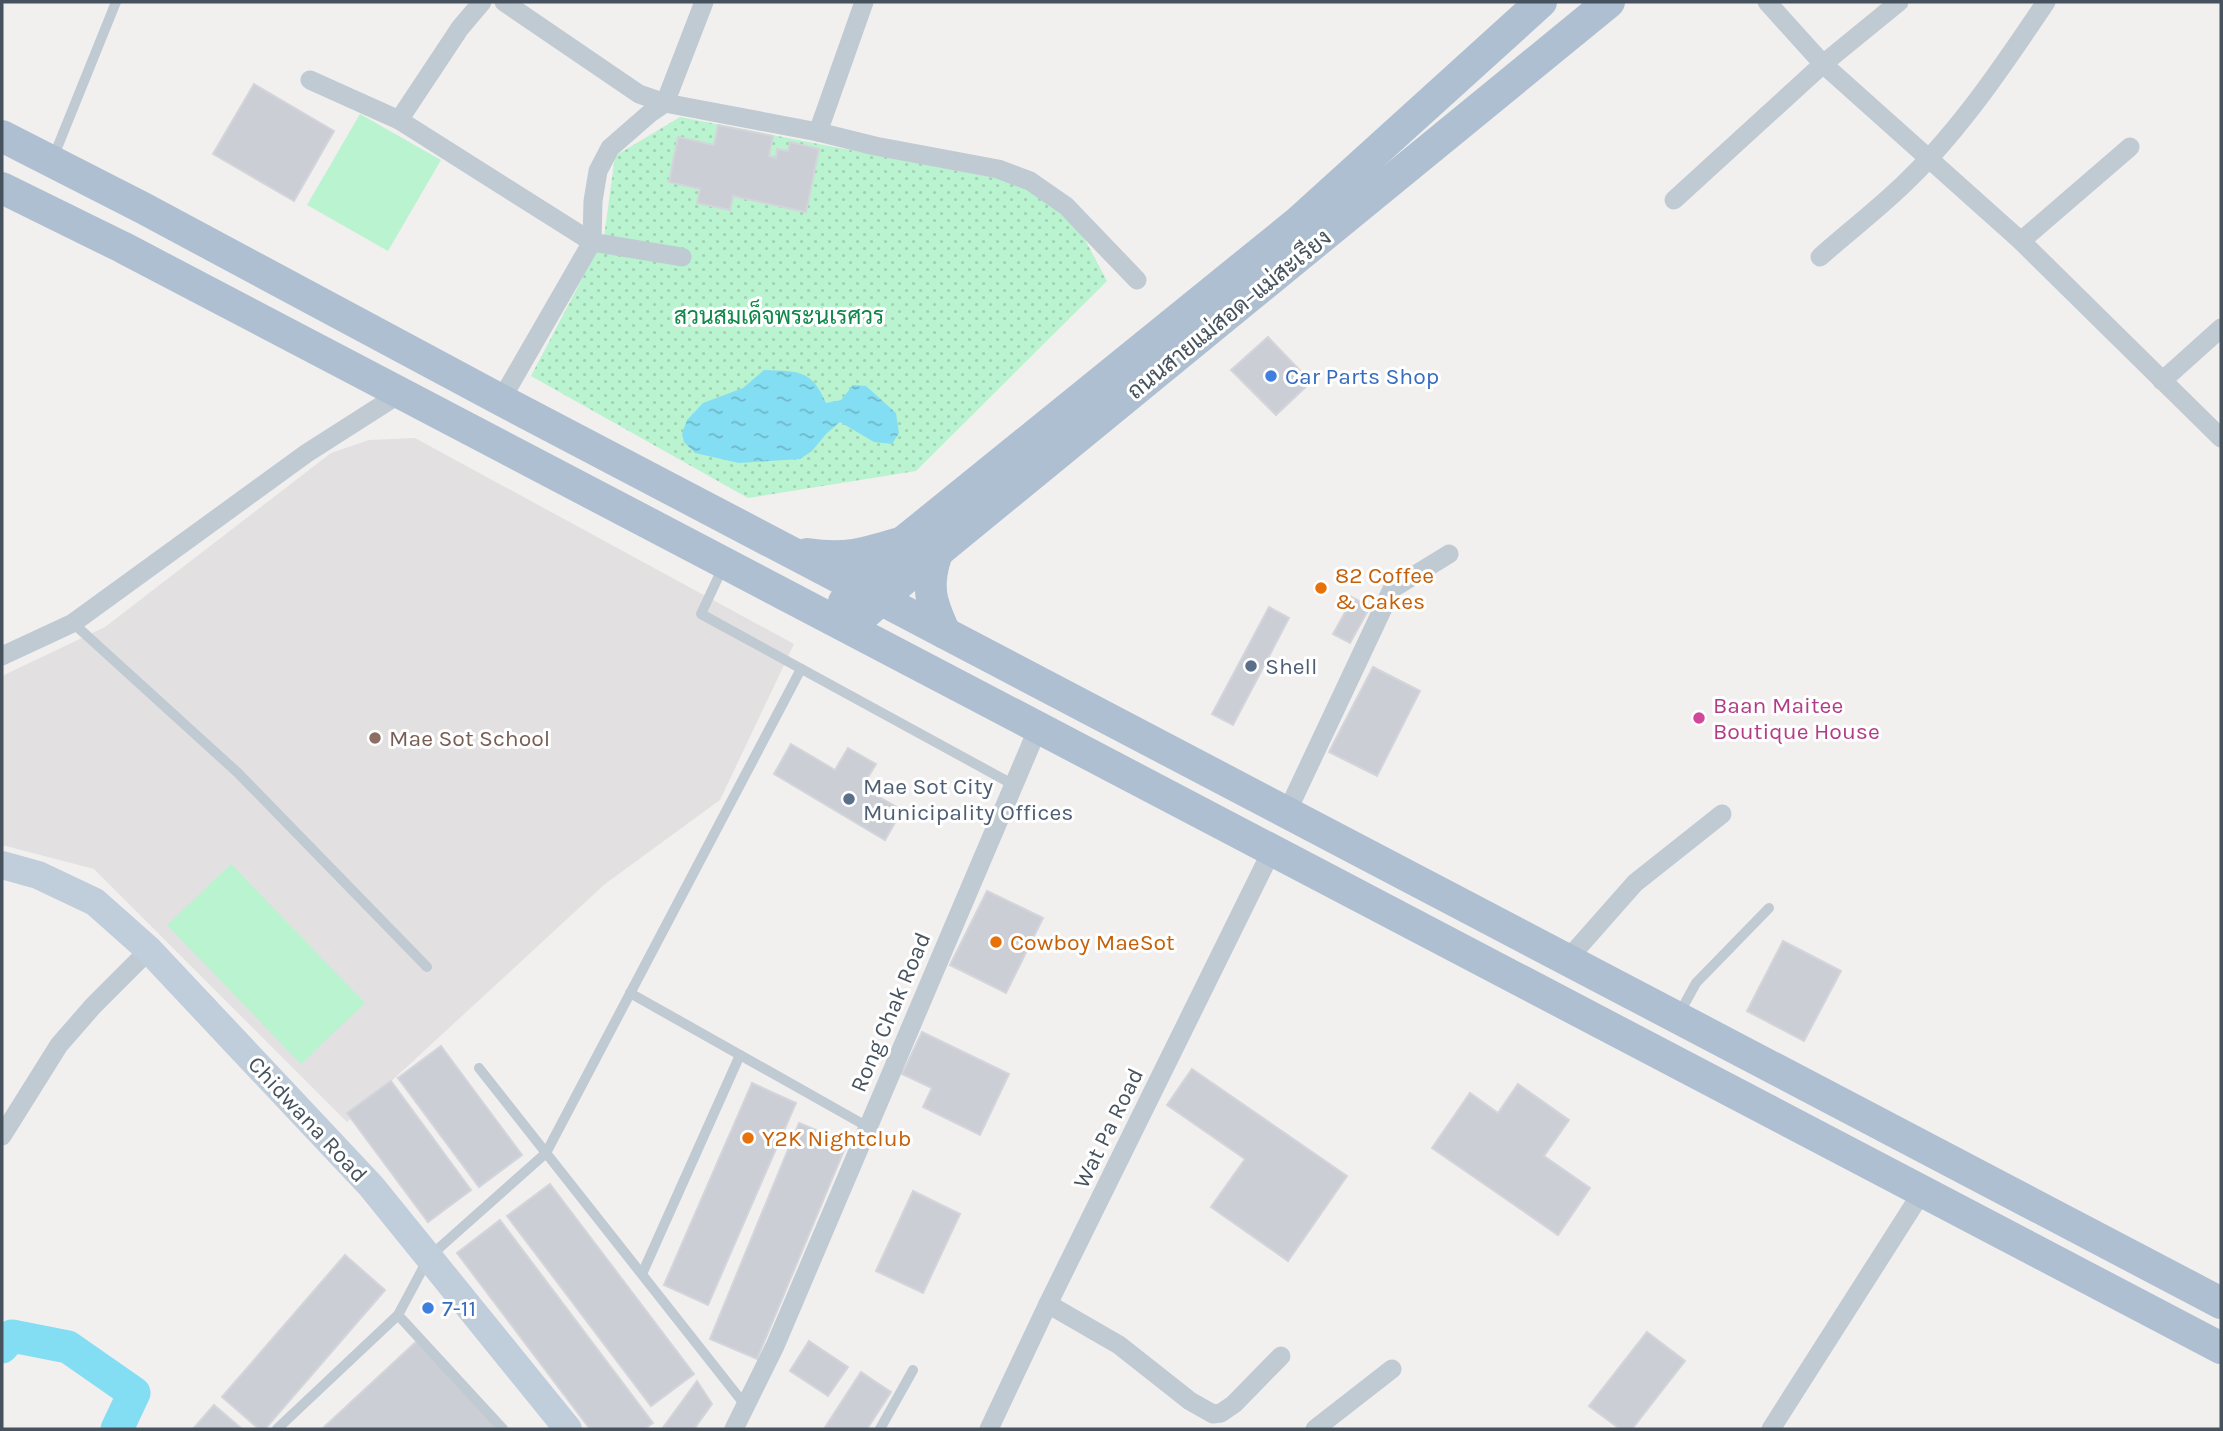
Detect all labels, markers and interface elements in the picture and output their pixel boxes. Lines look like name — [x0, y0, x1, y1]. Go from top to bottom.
street label: ถนนสายแม่สอด–แม่สะเรียง — [1121, 222, 1337, 405]
park label: สวนสมเด็จพระนเรศวร — [674, 299, 884, 330]
place label: Car Parts Shop — [1285, 363, 1439, 390]
marker: Car Parts Shop — [1263, 368, 1279, 384]
place label: 82 Coffee & Cakes — [1335, 562, 1434, 615]
marker: 82 Coffee & Cakes — [1313, 580, 1329, 596]
place label: Shell — [1265, 653, 1317, 680]
marker: Shell — [1243, 658, 1259, 674]
place label: Baan Maitee Boutique House — [1713, 692, 1880, 745]
marker: Baan Maitee Boutique House — [1691, 710, 1707, 726]
place label: Mae Sot School — [389, 725, 550, 752]
marker: Mae Sot School — [367, 730, 383, 746]
place label: Mae Sot City Municipality Offices — [863, 773, 1073, 826]
marker: Mae Sot City Municipality Offices — [841, 791, 857, 807]
street label: Rong Chak Road — [845, 928, 936, 1096]
place label: Cowboy MaeSot — [1010, 929, 1175, 956]
marker: Cowboy MaeSot — [988, 934, 1004, 950]
street label: Chidwana Road — [242, 1051, 373, 1188]
street label: Wat Pa Road — [1068, 1064, 1149, 1193]
place label: Y2K Nightclub — [762, 1125, 911, 1152]
marker: Y2K Nightclub — [740, 1130, 756, 1146]
place label: 7-11 — [442, 1295, 476, 1322]
marker: 7-11 — [420, 1300, 436, 1316]

